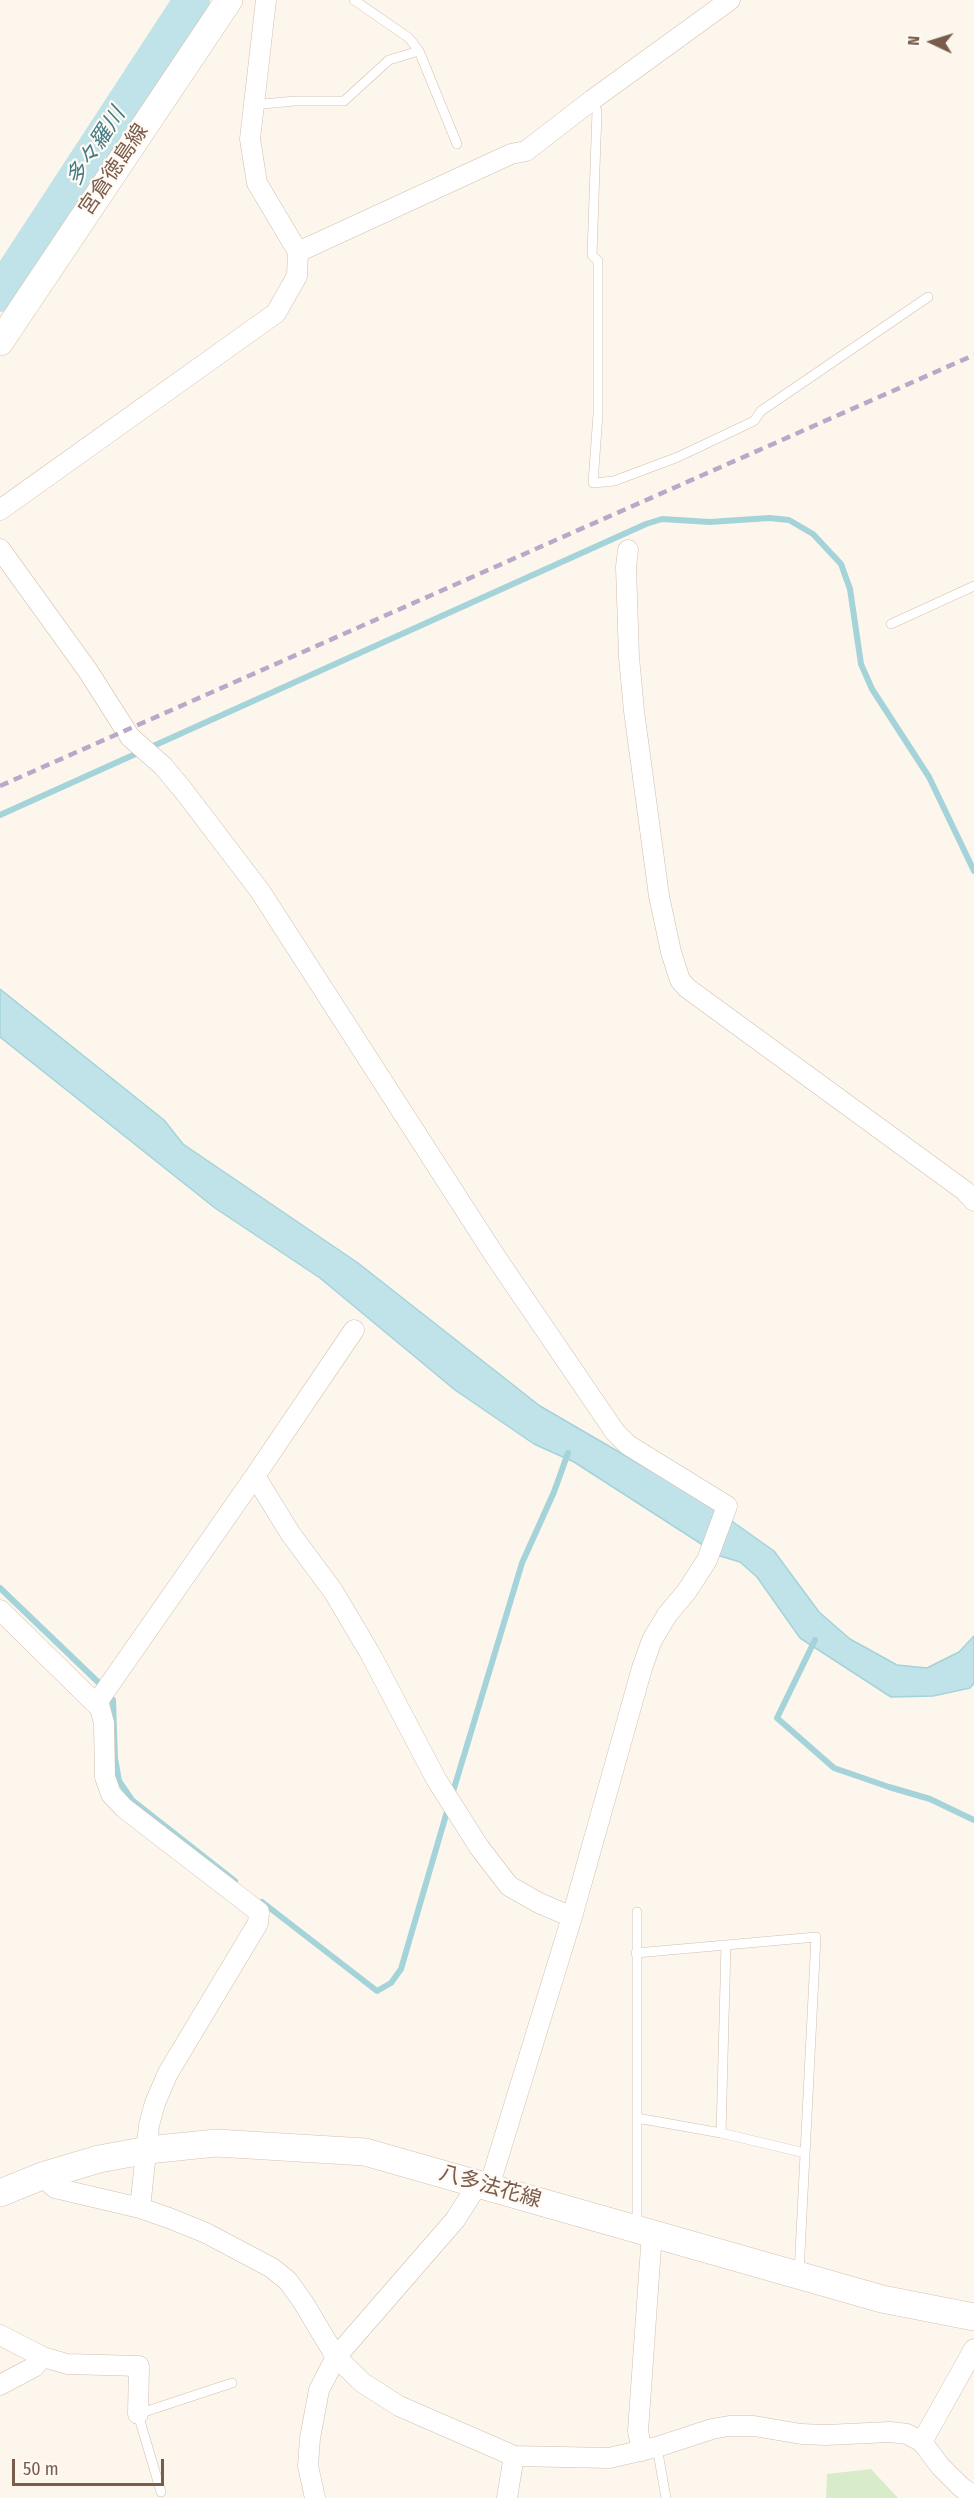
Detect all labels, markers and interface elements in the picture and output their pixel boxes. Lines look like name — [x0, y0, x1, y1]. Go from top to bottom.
north arrow — [902, 12, 962, 72]
text: N — [904, 35, 923, 46]
water label: 多々羅川 — [61, 103, 131, 191]
street label: 宮倉徳島線 — [74, 119, 154, 221]
street label: 八多法花線 — [436, 2160, 544, 2214]
scale bar — [15, 2447, 166, 2485]
text: 50 m — [23, 2458, 59, 2480]

